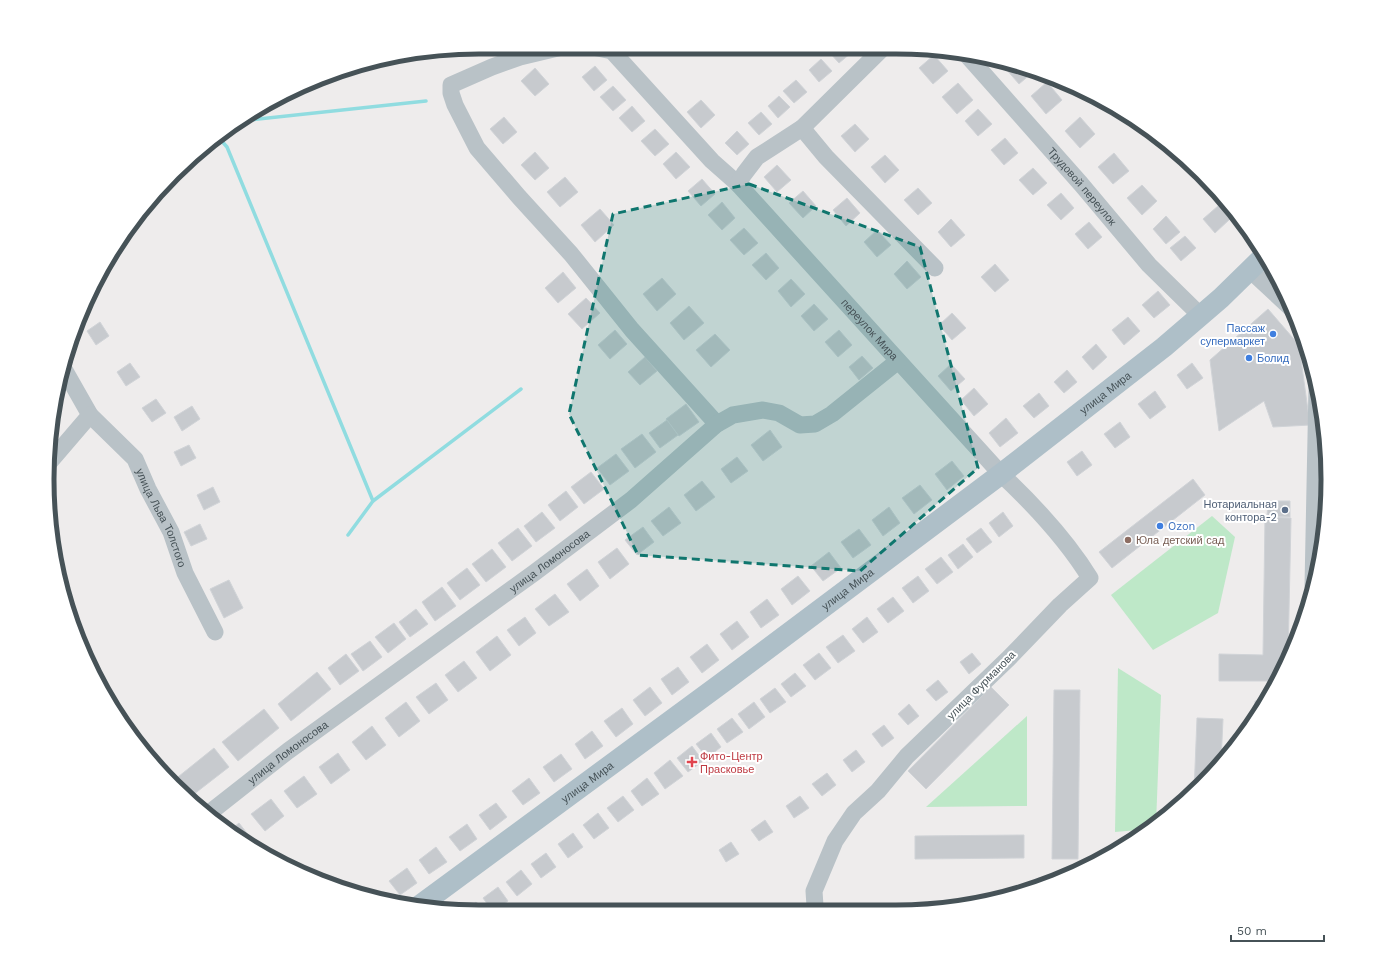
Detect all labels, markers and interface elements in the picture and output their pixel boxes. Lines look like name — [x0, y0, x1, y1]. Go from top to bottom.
street label: Трудовой переулок — [1045, 145, 1119, 228]
street label: переулок Мира — [838, 296, 901, 364]
place label: Пассаж супермаркет — [1200, 322, 1266, 348]
marker: Пассаж супермаркет — [1268, 329, 1278, 339]
place label: Болид — [1257, 352, 1290, 365]
marker: Болид — [1244, 353, 1254, 363]
street label: улица Мира — [1077, 369, 1135, 417]
street label: улица Льва Толстого — [133, 467, 189, 569]
place label: Нотариальная контора-2 — [1203, 498, 1277, 524]
marker: Нотариальная контора-2 — [1280, 505, 1290, 515]
place label: Ozon — [1168, 520, 1195, 533]
marker: Ozon — [1155, 521, 1165, 531]
street label: улица Ломоносова — [507, 527, 593, 596]
place label: Юла детский сад — [1136, 534, 1225, 547]
marker: Юла детский сад — [1123, 535, 1133, 545]
street label: улица Мира — [819, 565, 877, 613]
street label: улица Фурманова — [944, 648, 1019, 722]
street label: улица Ломоносова — [246, 718, 331, 787]
place label: Фито-Центр Прасковье — [700, 750, 763, 776]
marker: Фито-Центр Прасковье — [687, 757, 697, 767]
street label: улица Мира — [559, 759, 617, 806]
scale bar — [1231, 917, 1324, 943]
text: 50 m — [1237, 924, 1267, 938]

